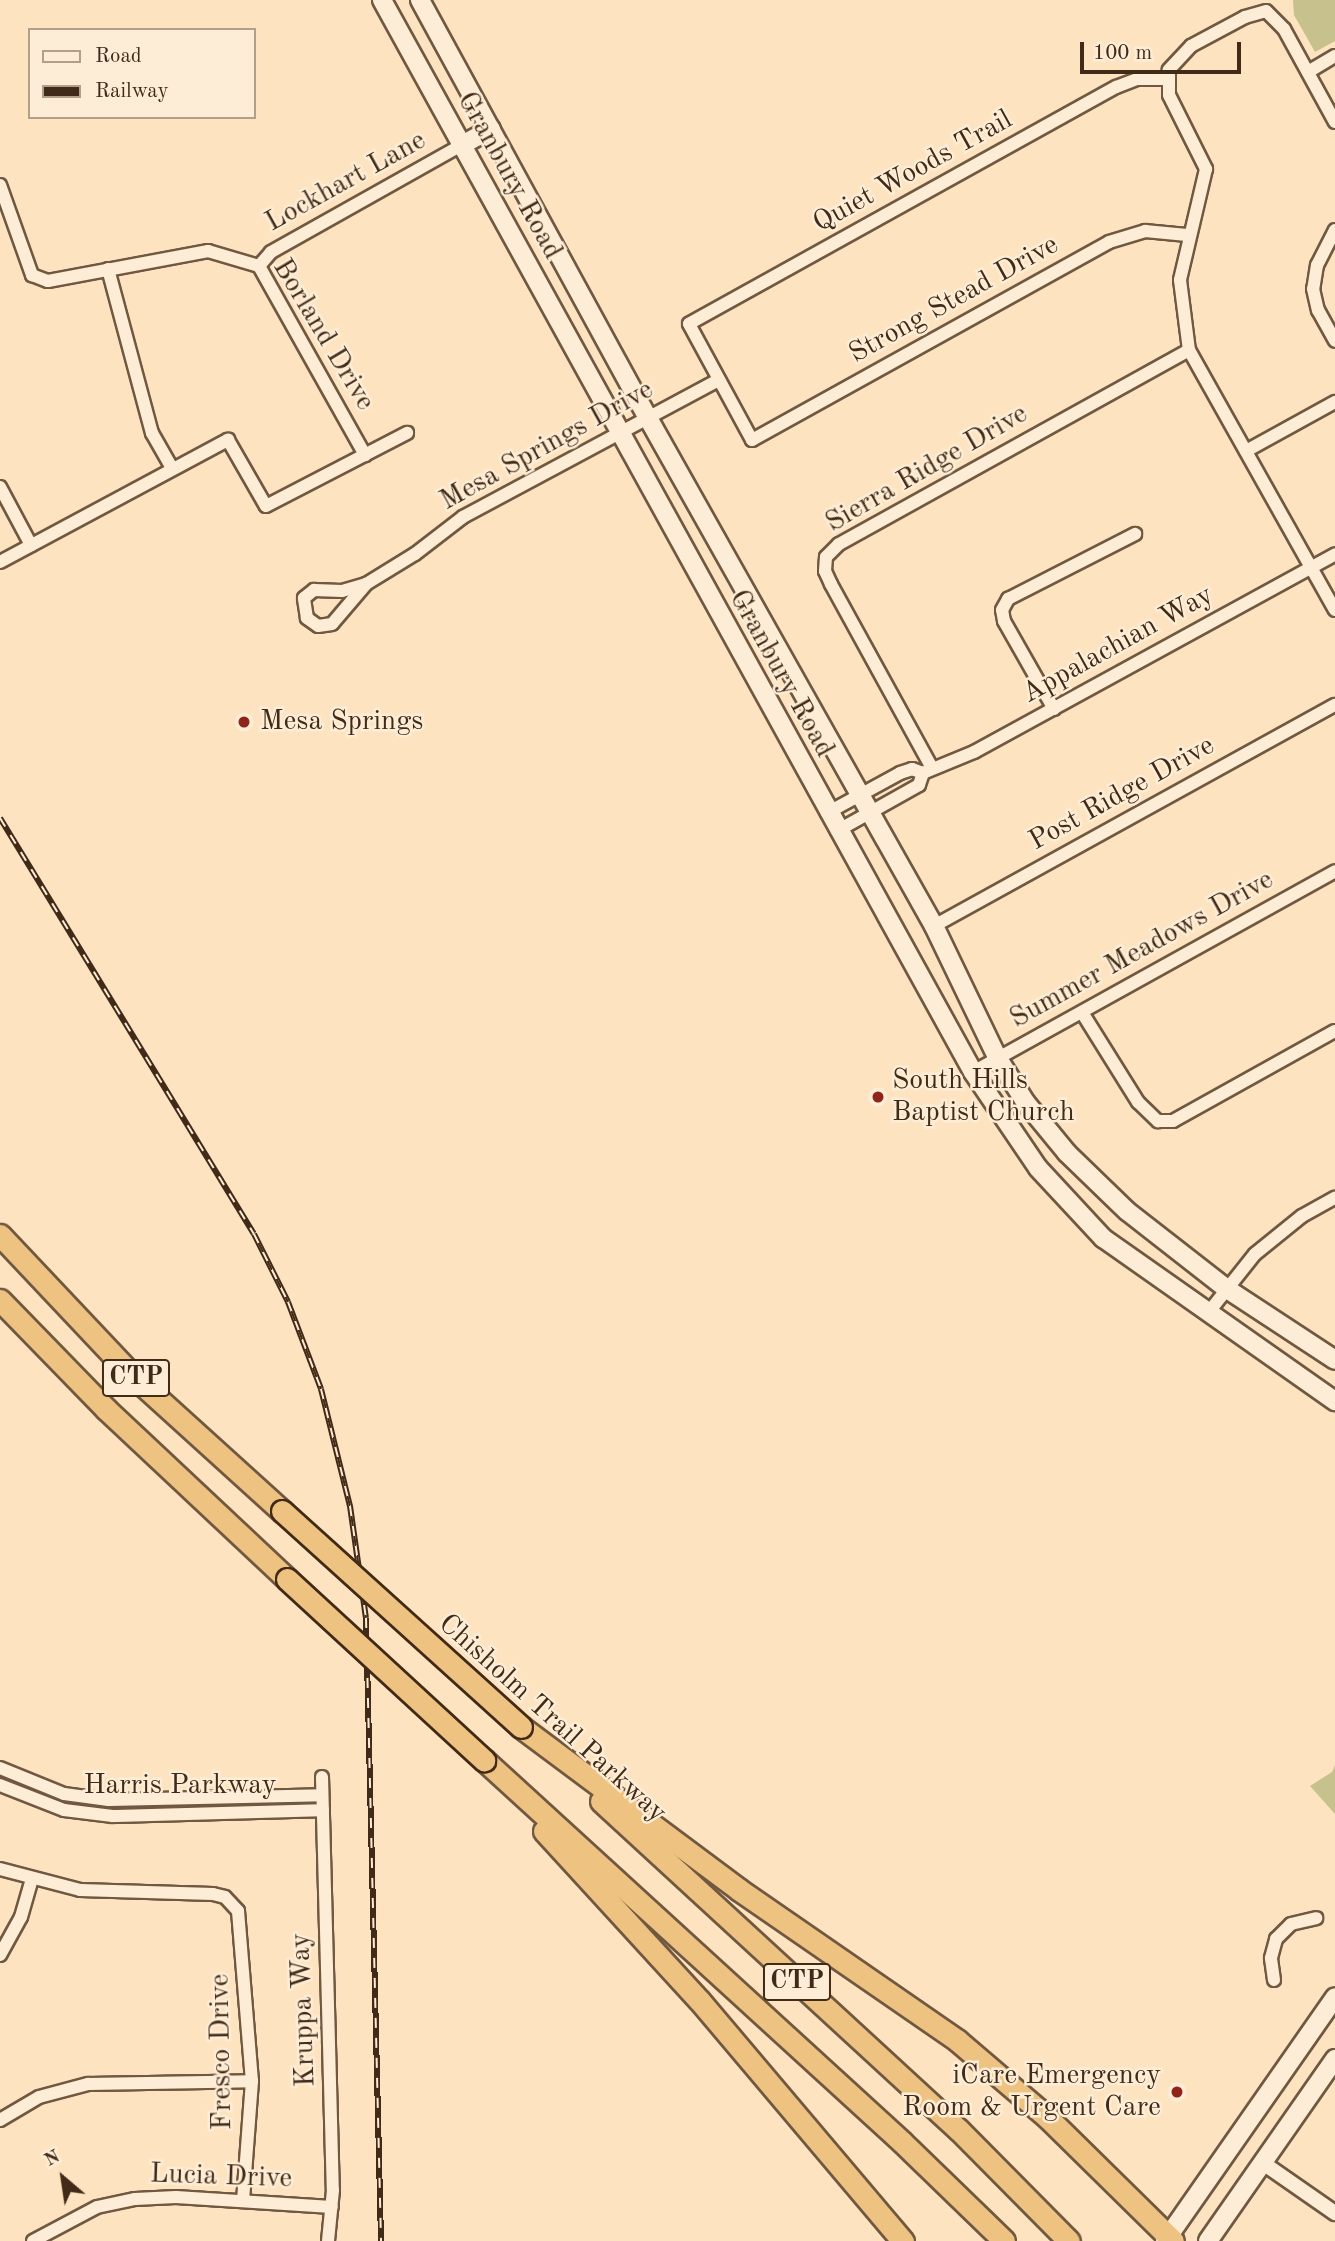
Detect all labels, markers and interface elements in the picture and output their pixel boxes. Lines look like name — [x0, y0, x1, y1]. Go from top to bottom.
legend — [28, 28, 256, 119]
scale bar — [1083, 28, 1244, 72]
text: 100 m — [1093, 43, 1152, 64]
text: Road — [95, 46, 142, 67]
text: Railway — [95, 81, 169, 102]
street label: Granbury Road — [449, 86, 569, 266]
street label: Quiet Woods Trail — [807, 103, 1019, 241]
street label: Lockhart Lane — [260, 124, 432, 240]
street label: Strong Stead Drive — [843, 229, 1065, 371]
street label: Borland Drive — [265, 253, 381, 417]
street label: Mesa Springs Drive — [435, 373, 659, 519]
street label: Sierra Ridge Drive — [820, 398, 1034, 540]
street label: Appalachian Way — [1017, 579, 1219, 711]
street label: Granbury Road — [721, 584, 841, 764]
place label: Mesa Springs — [260, 705, 423, 739]
marker: Mesa Springs — [234, 712, 254, 732]
street label: Post Ridge Drive — [1024, 729, 1220, 859]
street label: Summer Meadows Drive — [1004, 864, 1280, 1036]
place label: South Hills Baptist Church — [892, 1064, 1075, 1130]
marker: South Hills Baptist Church — [870, 1089, 886, 1105]
road number: CTP — [101, 1356, 171, 1400]
street label: Chisholm Trail Parkway — [431, 1608, 673, 1830]
street label: Harris Parkway — [83, 1769, 277, 1803]
street label: Kruppa Way — [285, 1932, 323, 2088]
road number: CTP — [762, 1960, 832, 2005]
street label: Fresco Drive — [204, 1973, 240, 2131]
place label: iCare Emergency Room & Urgent Care — [902, 2059, 1161, 2125]
marker: iCare Emergency Room & Urgent Care — [1167, 2082, 1187, 2102]
north arrow — [28, 2143, 98, 2213]
text: N — [42, 2147, 64, 2171]
street label: Lucia Drive — [149, 2158, 293, 2196]

